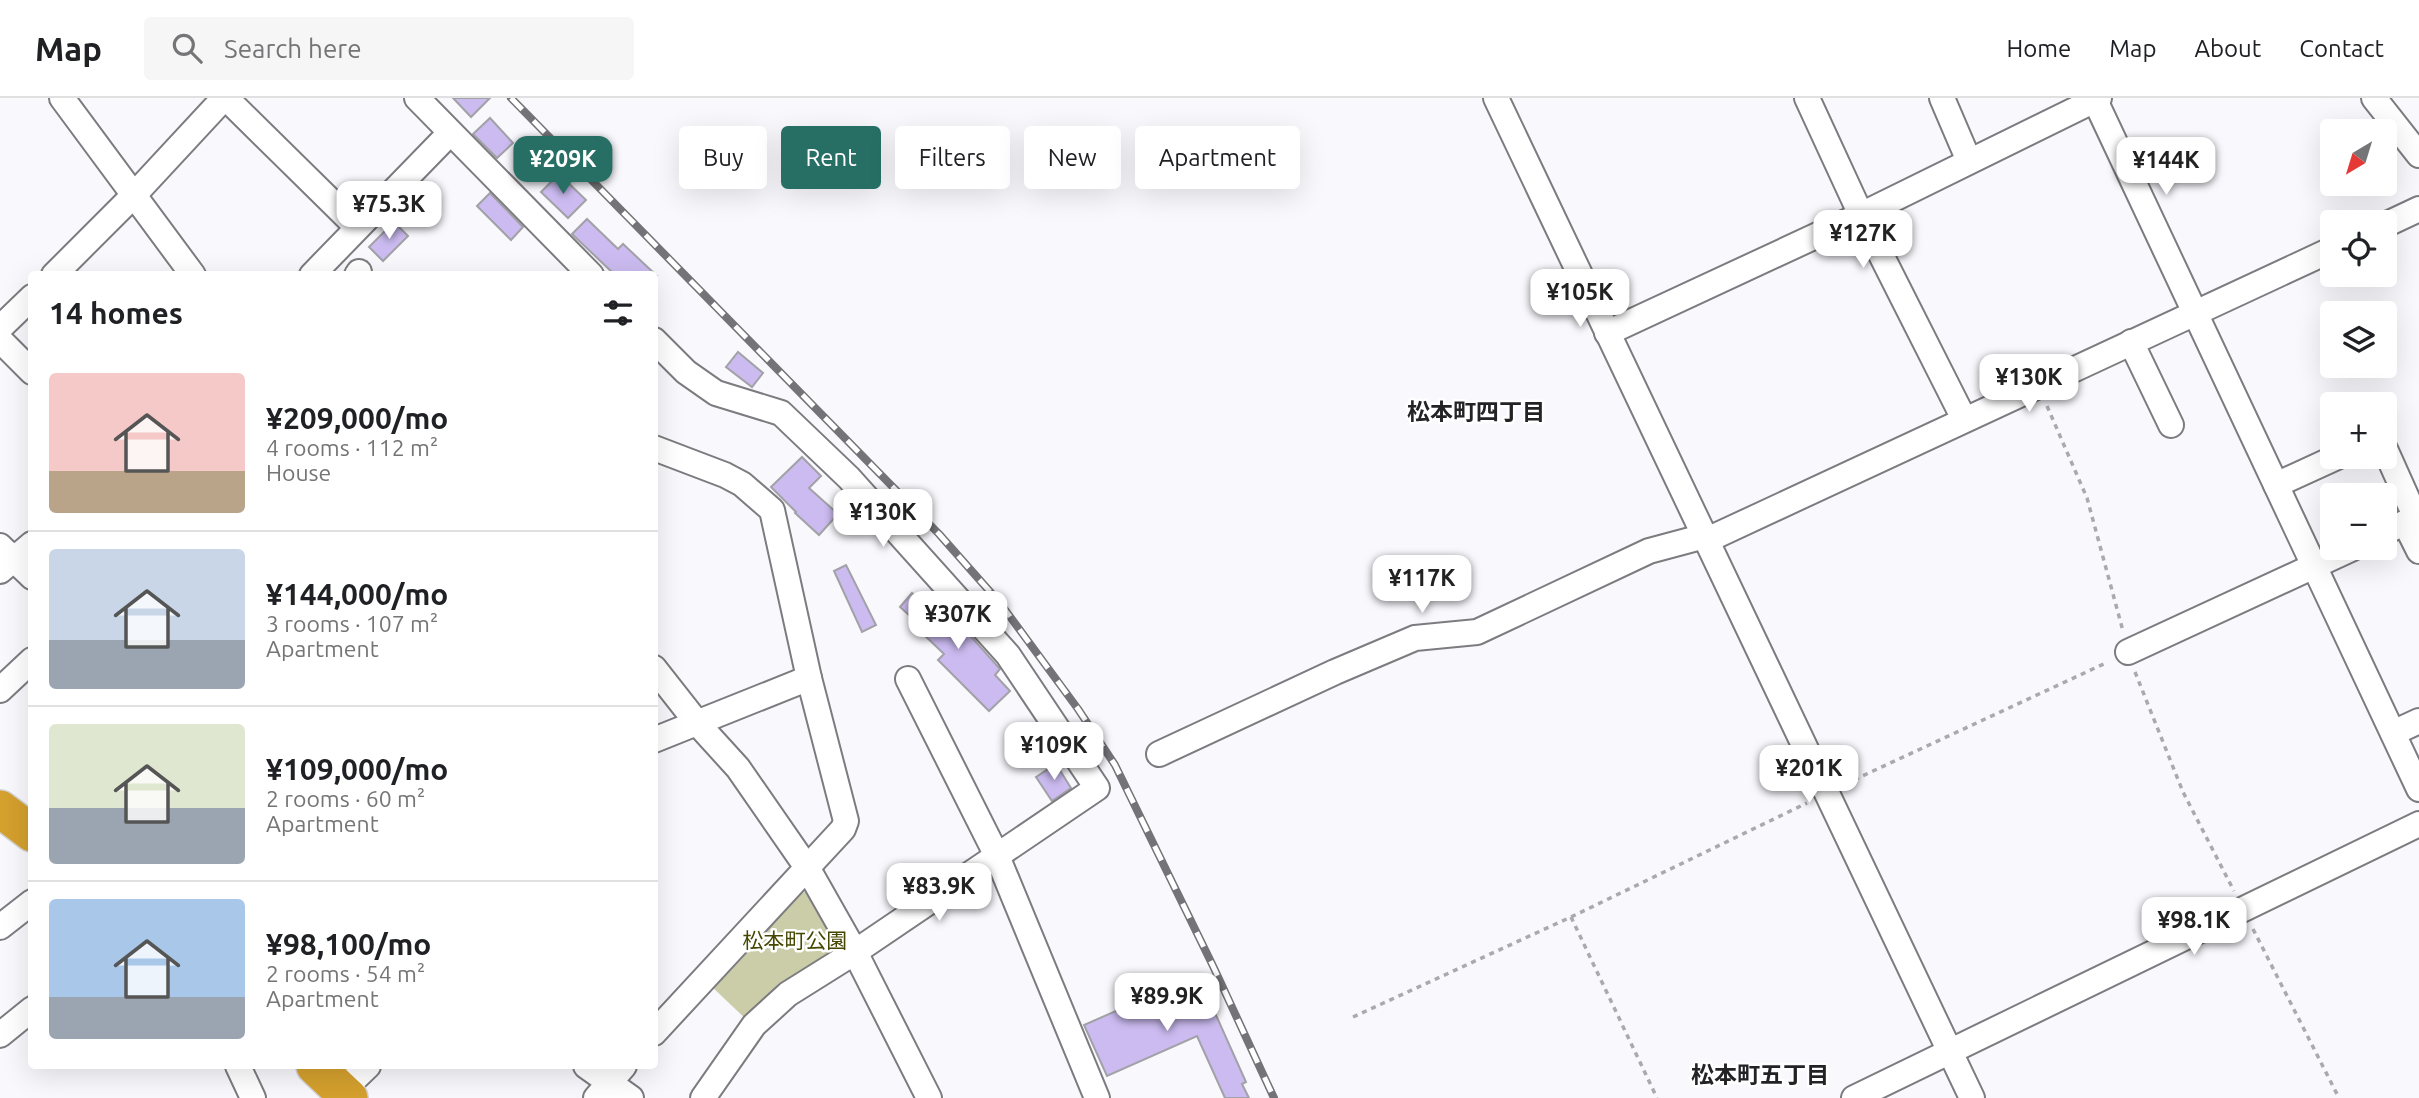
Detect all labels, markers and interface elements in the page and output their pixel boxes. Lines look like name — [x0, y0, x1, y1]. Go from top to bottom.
search box — [144, 17, 634, 80]
icon: search — [168, 29, 206, 67]
text: Map — [35, 30, 102, 67]
text: Search here — [224, 34, 362, 63]
text: Home — [2006, 35, 2071, 62]
text: Map — [2109, 35, 2156, 62]
text: About — [2194, 35, 2261, 62]
text: Contact — [2299, 35, 2384, 62]
north arrow — [2320, 119, 2398, 196]
map controls — [2320, 119, 2397, 560]
chip: Buy — [679, 126, 767, 189]
chip: Rent — [781, 126, 881, 189]
chip: Filters — [895, 126, 1010, 189]
chip: New — [1024, 126, 1121, 189]
chip: Apartment — [1135, 126, 1300, 189]
pin: ¥209K — [514, 136, 612, 196]
pin: ¥144K — [2117, 138, 2215, 197]
text: ¥209K — [529, 146, 597, 171]
text: ¥144K — [2132, 147, 2200, 172]
pin: ¥75.3K — [332, 181, 446, 241]
text: ¥75.3K — [353, 191, 425, 216]
button: locate — [2320, 210, 2397, 287]
pin: ¥127K — [1814, 211, 1912, 270]
text: ¥127K — [1829, 220, 1897, 245]
pin: ¥105K — [1531, 270, 1629, 329]
text: ¥105K — [1546, 279, 1614, 304]
icon: filters — [599, 294, 637, 332]
text: 14 homes — [49, 296, 183, 330]
button: layers — [2320, 301, 2397, 378]
pin: ¥130K — [1980, 354, 2078, 414]
text: ¥130K — [1995, 364, 2063, 389]
button: + — [2320, 392, 2397, 469]
district label: 松本町四丁目 — [1407, 399, 1545, 424]
icon: home — [105, 401, 189, 485]
text: ¥209,000/mo — [266, 401, 448, 435]
text: 4 rooms · 112 m² — [266, 435, 438, 460]
text: House — [266, 460, 331, 485]
button: − — [2320, 483, 2397, 560]
pin: ¥130K — [834, 490, 932, 549]
text: ¥130K — [849, 499, 917, 524]
pin: ¥117K — [1373, 556, 1471, 615]
text: ¥117K — [1388, 565, 1456, 590]
icon: home — [105, 577, 189, 661]
text: ¥144,000/mo — [266, 577, 448, 611]
pin: ¥307K — [909, 592, 1007, 651]
text: ¥307K — [924, 601, 992, 626]
text: 3 rooms · 107 m² — [266, 611, 438, 636]
text: Apartment — [266, 636, 379, 661]
pin: ¥109K — [1005, 722, 1103, 782]
text: ¥109K — [1020, 732, 1088, 757]
pin: ¥201K — [1760, 746, 1858, 805]
icon: home — [105, 752, 189, 836]
text: ¥109,000/mo — [266, 752, 448, 786]
text: ¥201K — [1775, 755, 1843, 780]
text: 2 rooms · 60 m² — [266, 786, 425, 811]
text: Apartment — [266, 811, 379, 836]
pin: ¥83.9K — [882, 864, 996, 923]
text: ¥83.9K — [903, 873, 975, 898]
pin: ¥98.1K — [2137, 898, 2251, 957]
text: ¥98.1K — [2158, 907, 2230, 932]
icon: home — [105, 927, 189, 1011]
text: ¥98,100/mo — [266, 927, 431, 961]
park label: 松本町公園 — [743, 928, 848, 952]
text: 2 rooms · 54 m² — [266, 961, 425, 986]
pin: ¥89.9K — [1110, 974, 1224, 1033]
text: ¥89.9K — [1131, 983, 1203, 1008]
text: Apartment — [266, 986, 379, 1011]
district label: 松本町五丁目 — [1691, 1062, 1829, 1087]

